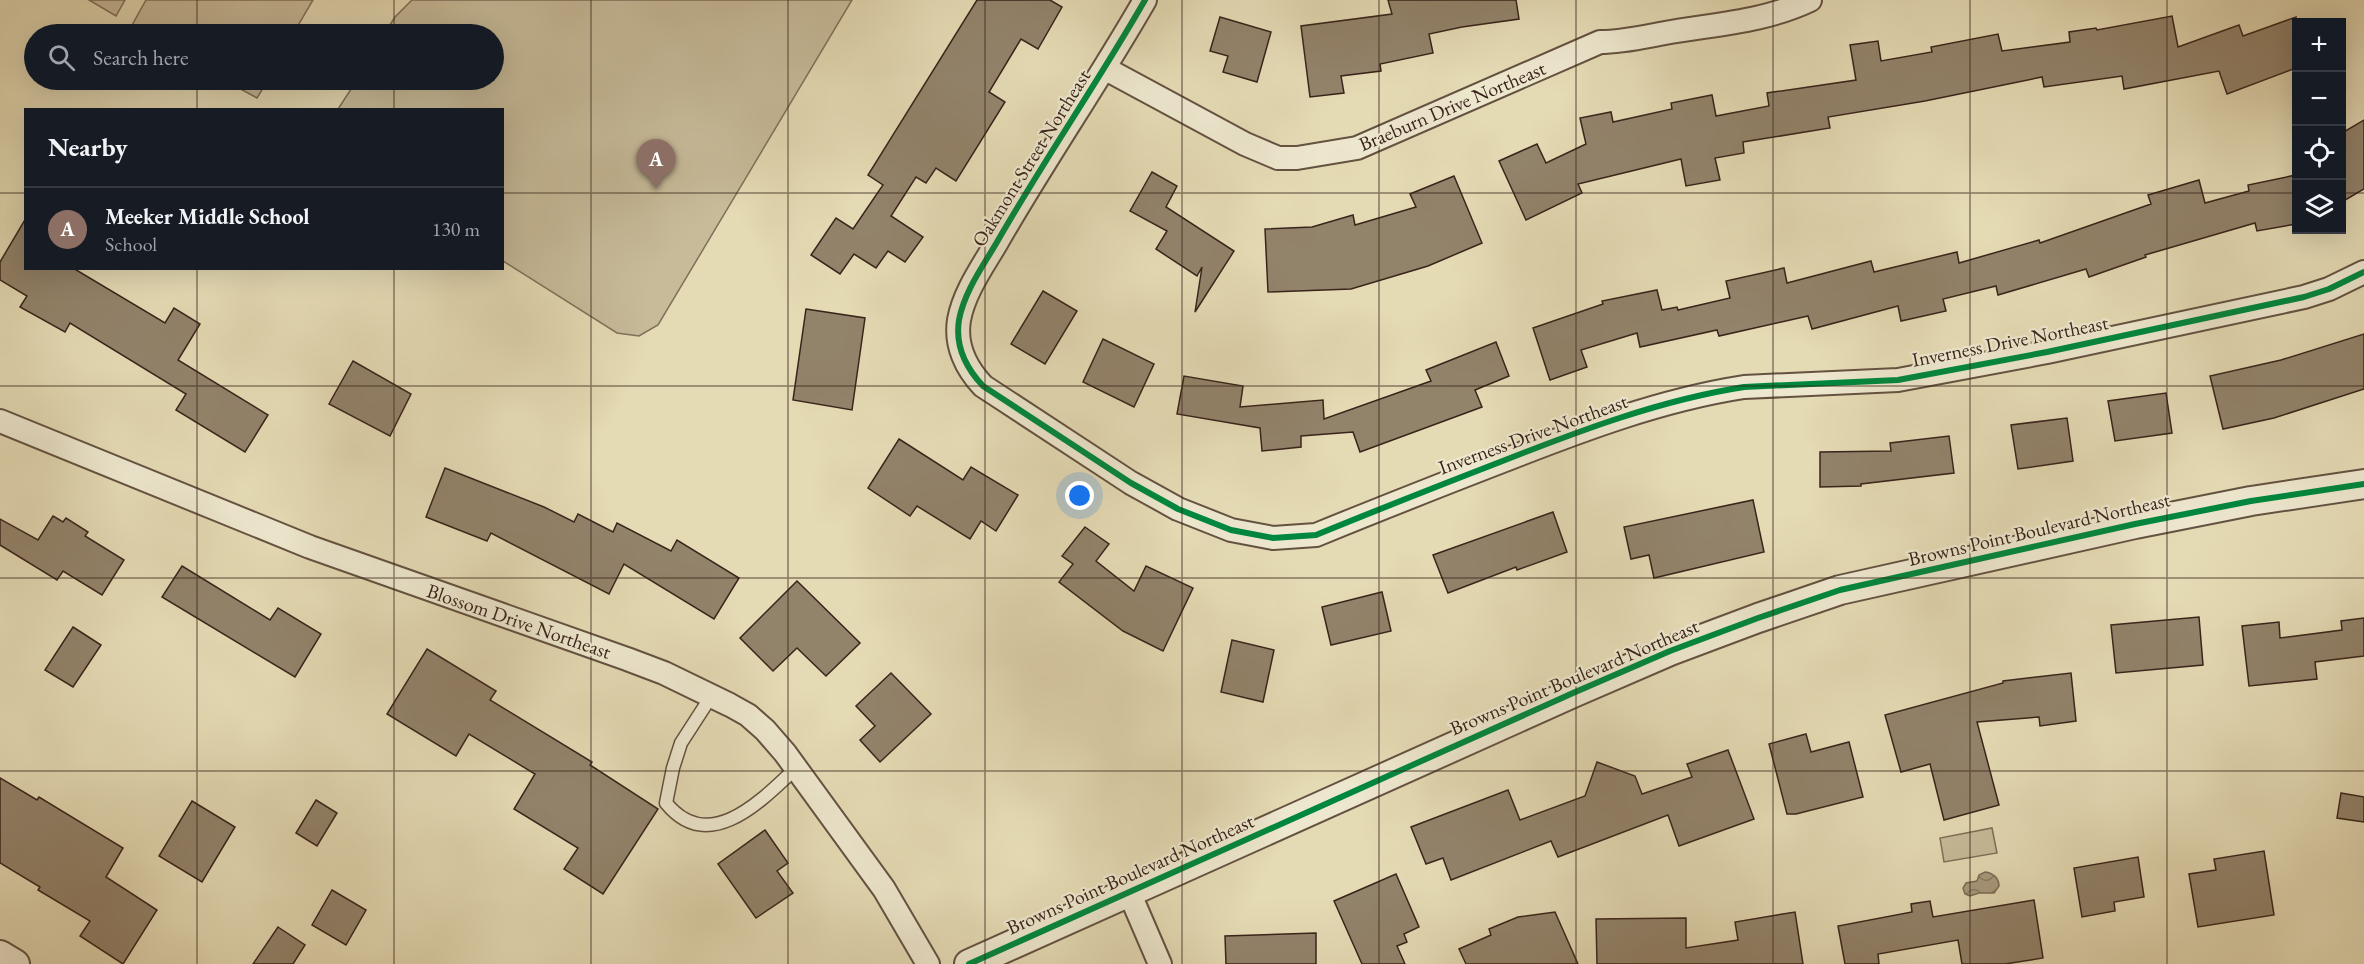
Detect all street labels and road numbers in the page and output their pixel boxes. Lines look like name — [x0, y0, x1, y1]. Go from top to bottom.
street label: Braeburn Drive Northeast — [1355, 55, 1550, 157]
street label: Oakmont Street Northeast — [966, 64, 1097, 252]
street label: Inverness Drive Northeast — [1910, 309, 2111, 373]
street label: Inverness Drive Northeast — [1435, 387, 1632, 480]
street label: Browns Point Boulevard Northeast — [1906, 486, 2173, 572]
street label: Blossom Drive Northeast — [423, 577, 615, 665]
street label: Browns Point Boulevard Northeast — [1446, 612, 1703, 741]
street label: Browns Point Boulevard Northeast — [1002, 807, 1258, 940]

